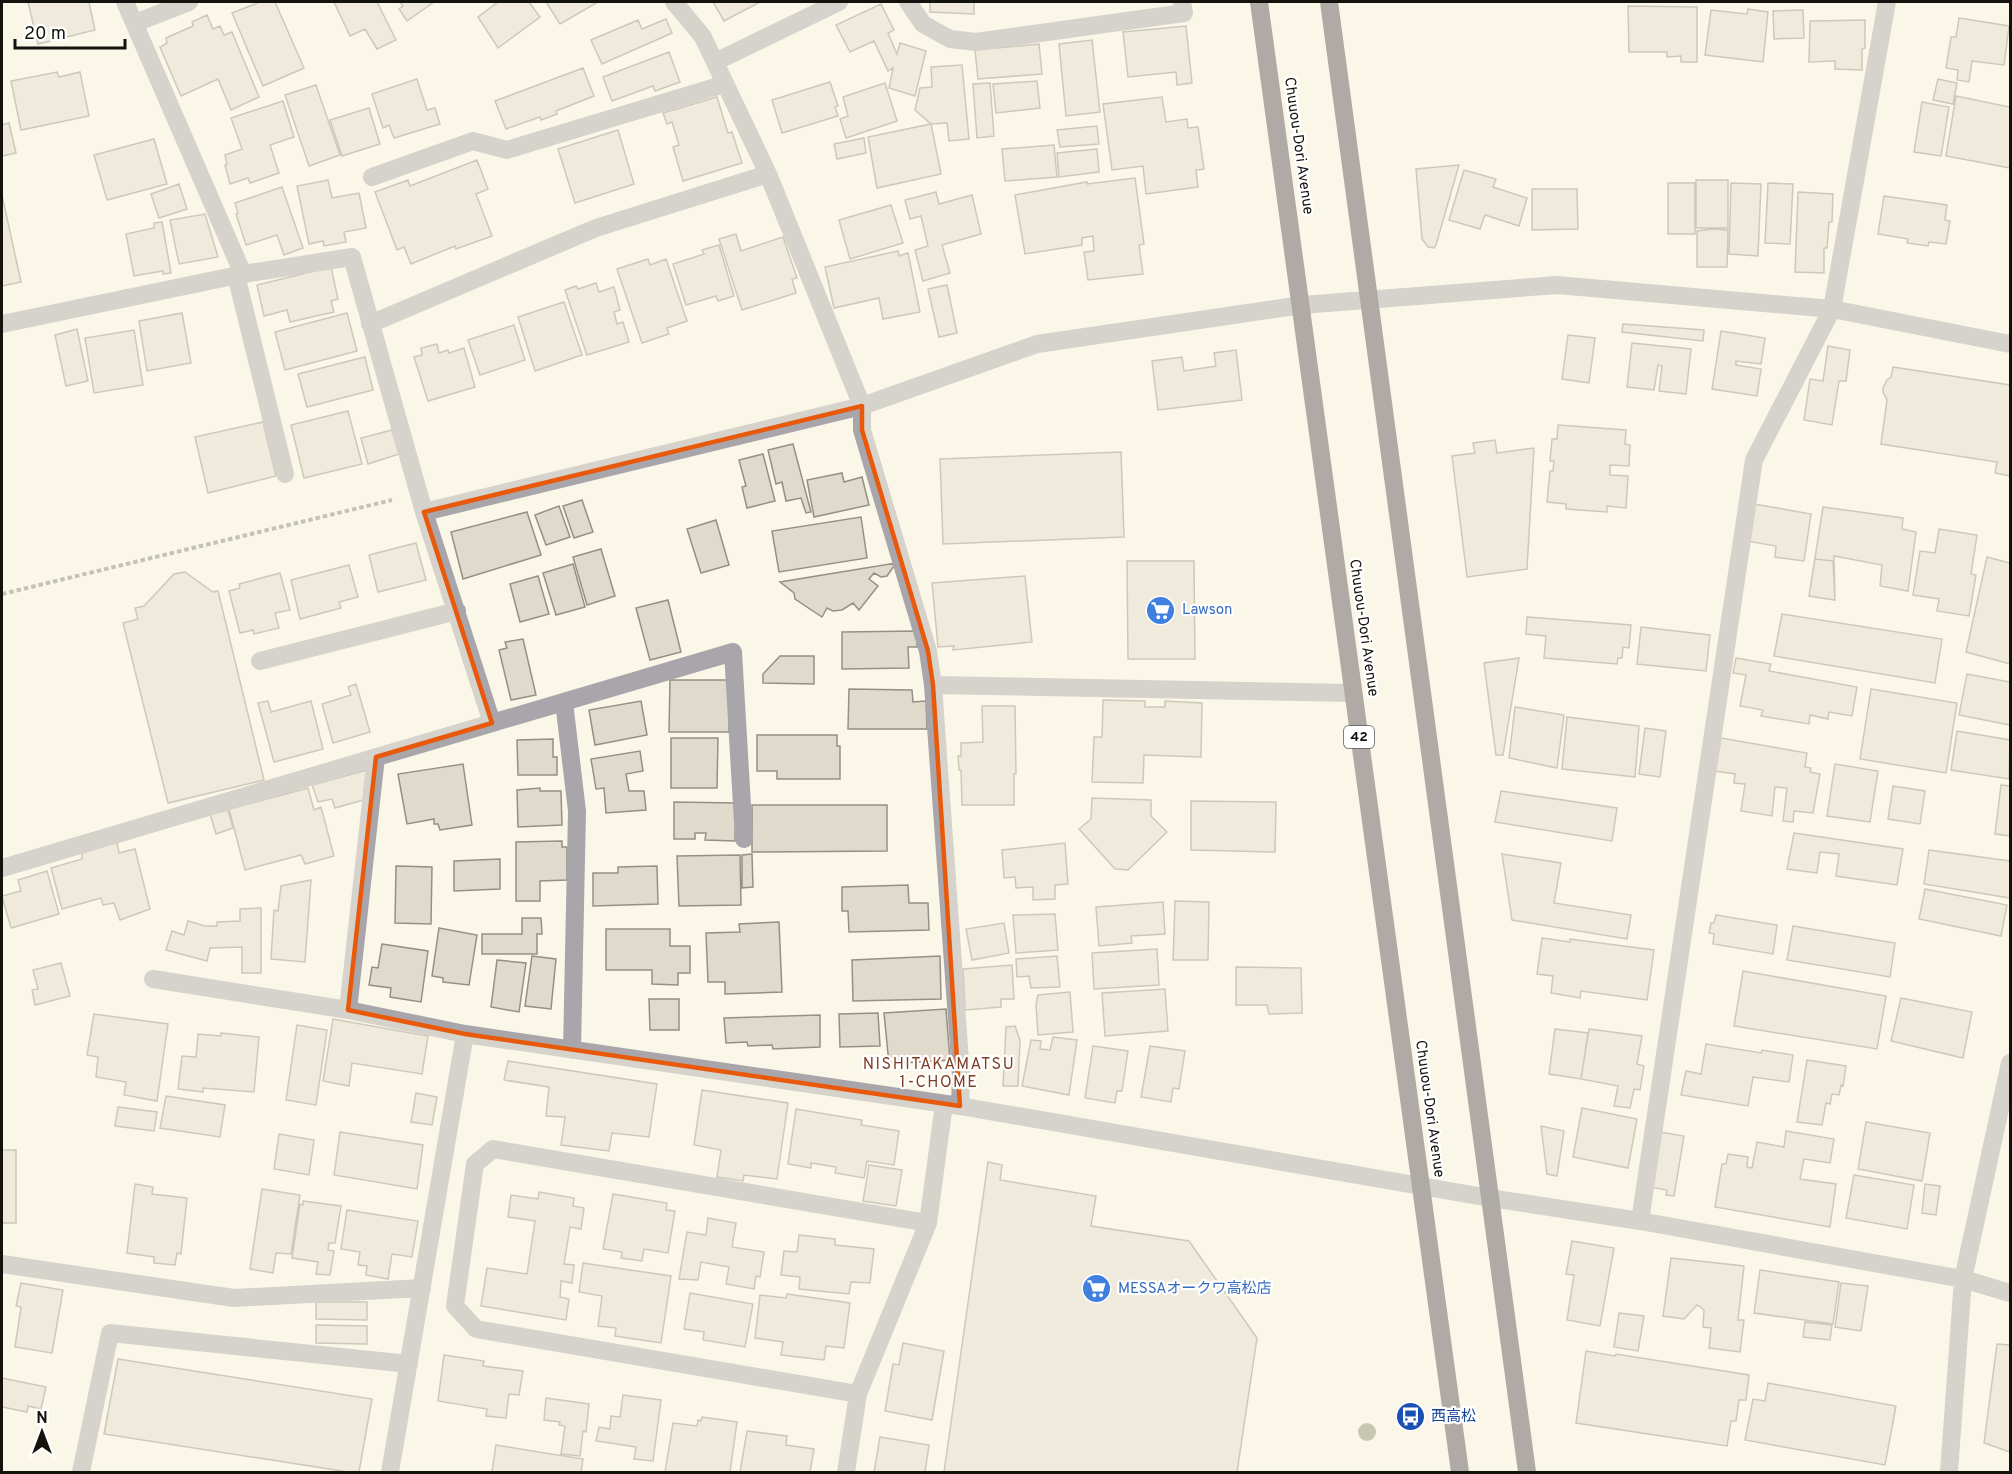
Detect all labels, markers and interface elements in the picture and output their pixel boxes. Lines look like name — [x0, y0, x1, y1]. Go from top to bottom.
scale bar — [15, 12, 124, 50]
text: 20 m — [24, 23, 66, 46]
street label: Chuuou-Dori Avenue — [1279, 76, 1317, 216]
street label: Chuuou-Dori Avenue — [1344, 558, 1382, 698]
supermarket icon: Lawson — [1145, 594, 1177, 626]
place label: Lawson — [1182, 601, 1232, 620]
road number: 42 — [1344, 726, 1374, 748]
street label: Chuuou-Dori Avenue — [1410, 1039, 1448, 1179]
district label: NISHITAKAMATSU 1-CHOME — [863, 1055, 1015, 1093]
supermarket icon: MESSAオークワ高松店 — [1081, 1273, 1113, 1305]
place label: MESSAオークワ高松店 — [1118, 1280, 1272, 1299]
bus stop icon: 西高松 — [1394, 1401, 1426, 1433]
north arrow — [12, 1402, 72, 1462]
place label: 西高松 — [1431, 1408, 1476, 1427]
text: N — [36, 1409, 48, 1429]

